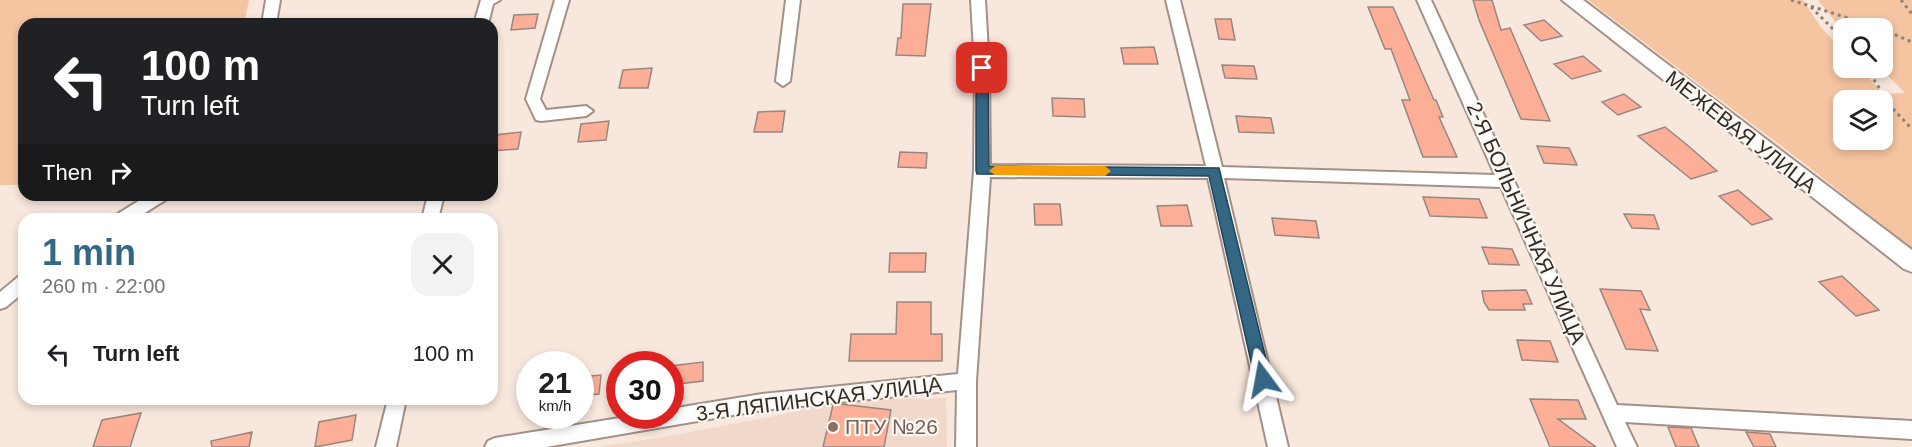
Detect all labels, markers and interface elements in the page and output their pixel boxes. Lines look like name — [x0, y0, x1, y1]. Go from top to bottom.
map controls — [1833, 18, 1893, 150]
button: search — [1833, 18, 1893, 78]
icon: left — [42, 42, 120, 120]
text: 100 m — [141, 42, 260, 89]
pin — [956, 42, 1007, 93]
icon: arrive — [965, 51, 998, 84]
street label: МЕЖЕВАЯ УЛИЦА — [1662, 66, 1821, 197]
button: layers — [1833, 90, 1893, 150]
text: Turn left — [141, 91, 239, 121]
street label: 2-Я БОЛЬНИЧНАЯ УЛИЦА — [1463, 98, 1590, 347]
icon: right — [104, 156, 137, 189]
text: Then — [42, 160, 92, 185]
text: 1 min — [42, 232, 136, 273]
button: close — [411, 233, 474, 296]
text: 260 m · 22:00 — [42, 275, 165, 297]
icon: left — [42, 338, 75, 371]
text: Turn left — [93, 341, 179, 366]
text: 100 m — [413, 341, 474, 366]
position arrow — [1231, 347, 1295, 411]
speed limit sign: 30 — [606, 351, 684, 429]
text: 21 — [538, 366, 572, 399]
street label: 3-Я ЛЯПИНСКАЯ УЛИЦА — [695, 372, 943, 425]
text: km/h — [539, 397, 571, 414]
place label: ПТУ №26 — [845, 415, 938, 438]
marker: ПТУ №26 — [826, 420, 840, 434]

